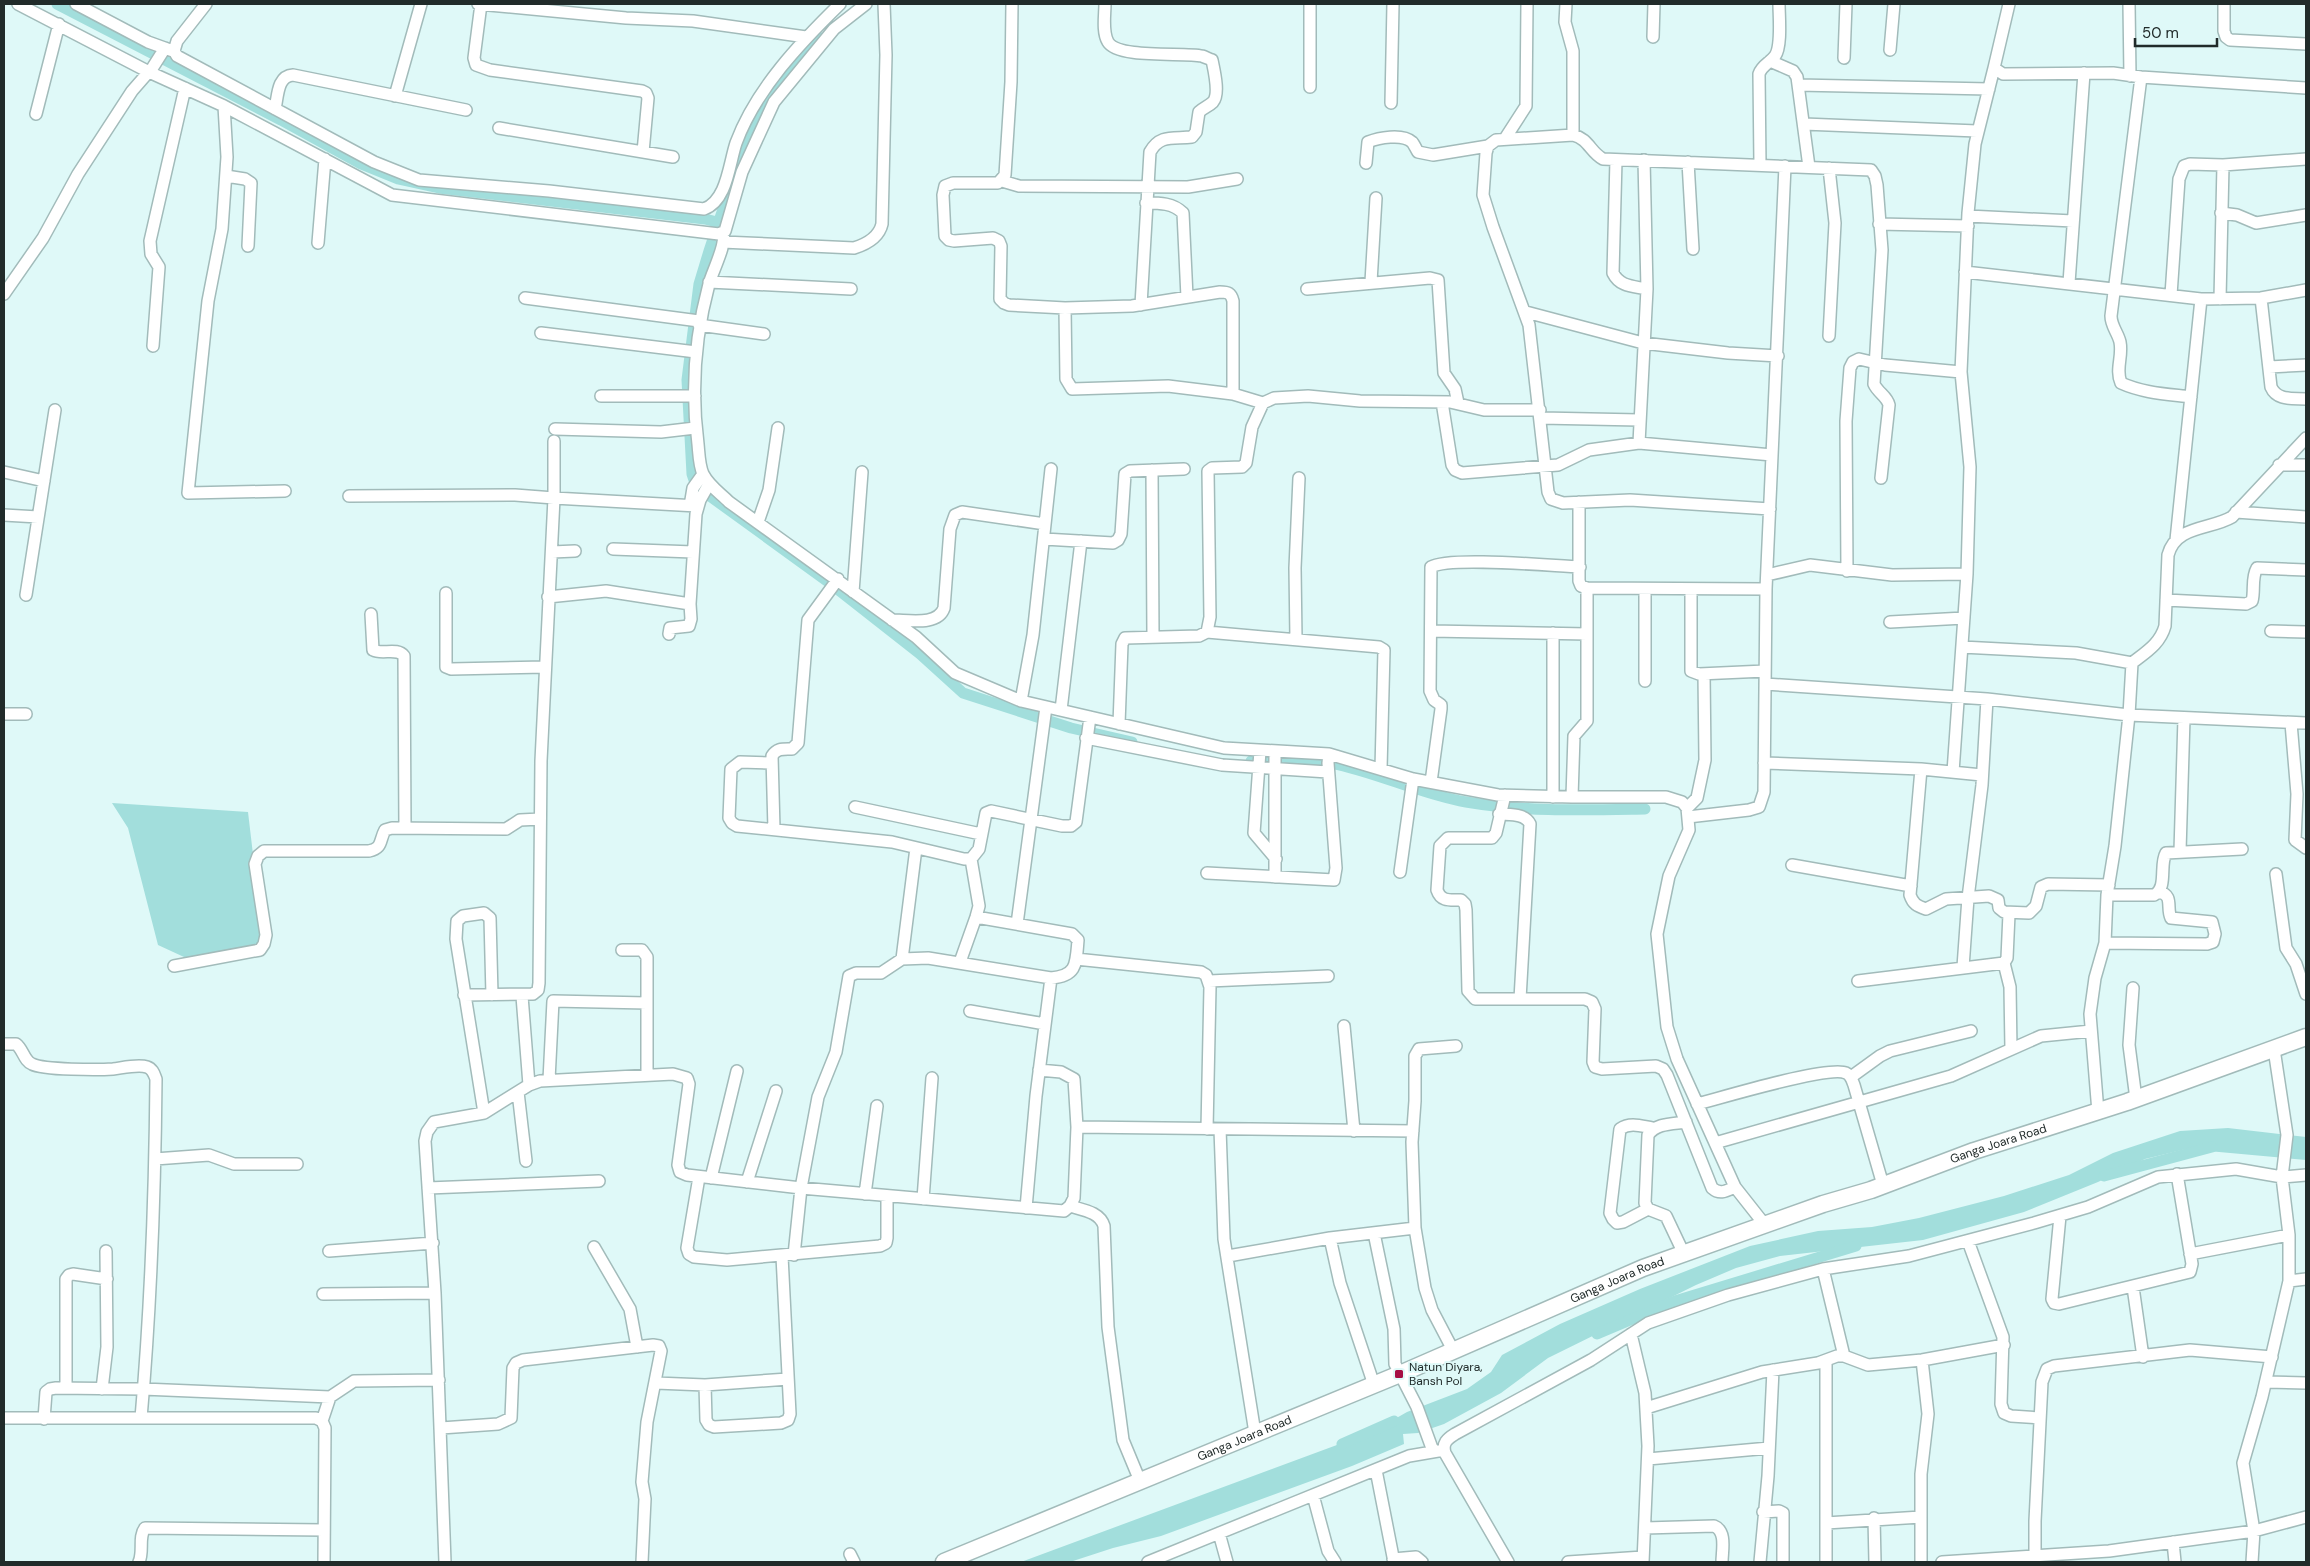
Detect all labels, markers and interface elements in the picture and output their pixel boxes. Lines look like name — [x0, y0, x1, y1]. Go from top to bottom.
scale bar — [2135, 15, 2218, 47]
text: 50 m — [2142, 23, 2179, 43]
street label: Ganga Joara Road — [1948, 1120, 2049, 1167]
street label: Ganga Joara Road — [1568, 1253, 1666, 1307]
place label: Natun Diyara, Bansh Pol — [1409, 1359, 1482, 1389]
marker: Natun Diyara, Bansh Pol — [1393, 1368, 1405, 1380]
street label: Ganga Joara Road — [1195, 1412, 1294, 1465]

